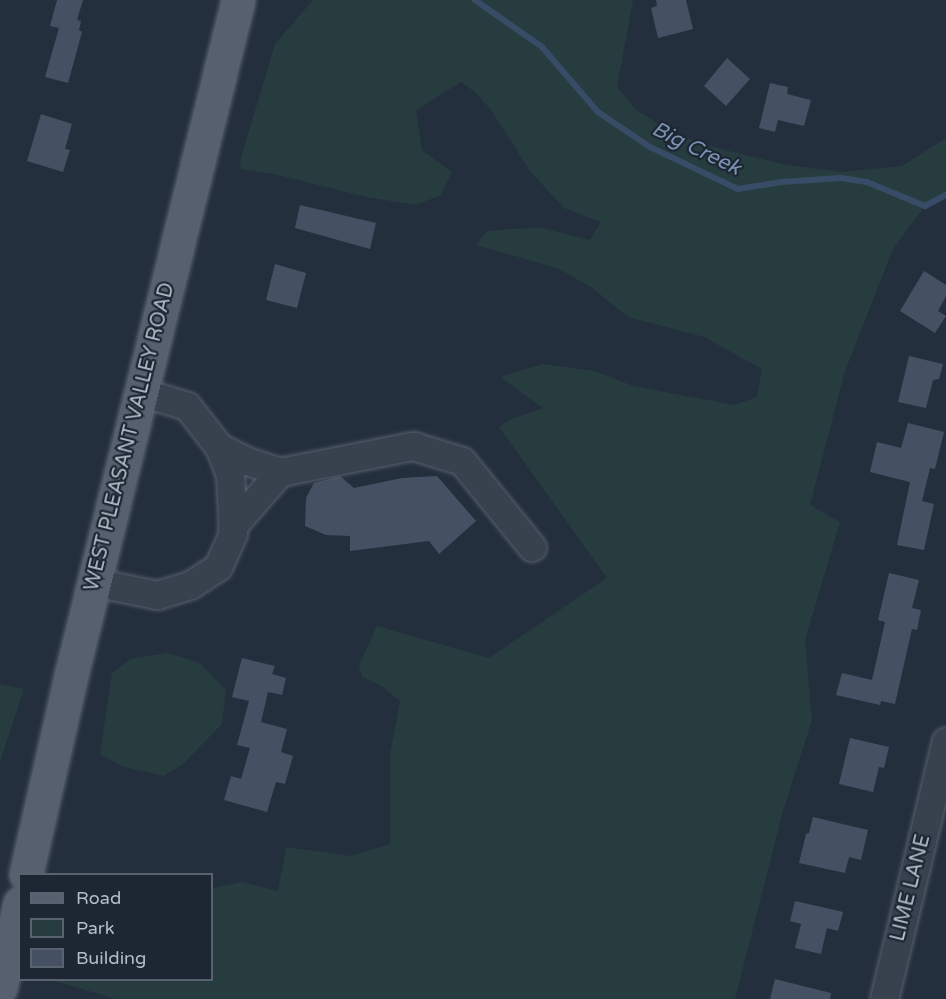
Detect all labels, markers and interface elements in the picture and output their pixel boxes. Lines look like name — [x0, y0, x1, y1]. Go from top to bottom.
water label: Big Creek — [647, 117, 745, 181]
street label: WEST PLEASANT VALLEY ROAD — [80, 280, 180, 594]
street label: LIME LANE — [886, 832, 936, 944]
legend — [18, 873, 213, 981]
text: Road — [76, 887, 121, 909]
text: Park — [76, 917, 114, 939]
text: Building — [76, 947, 146, 969]

